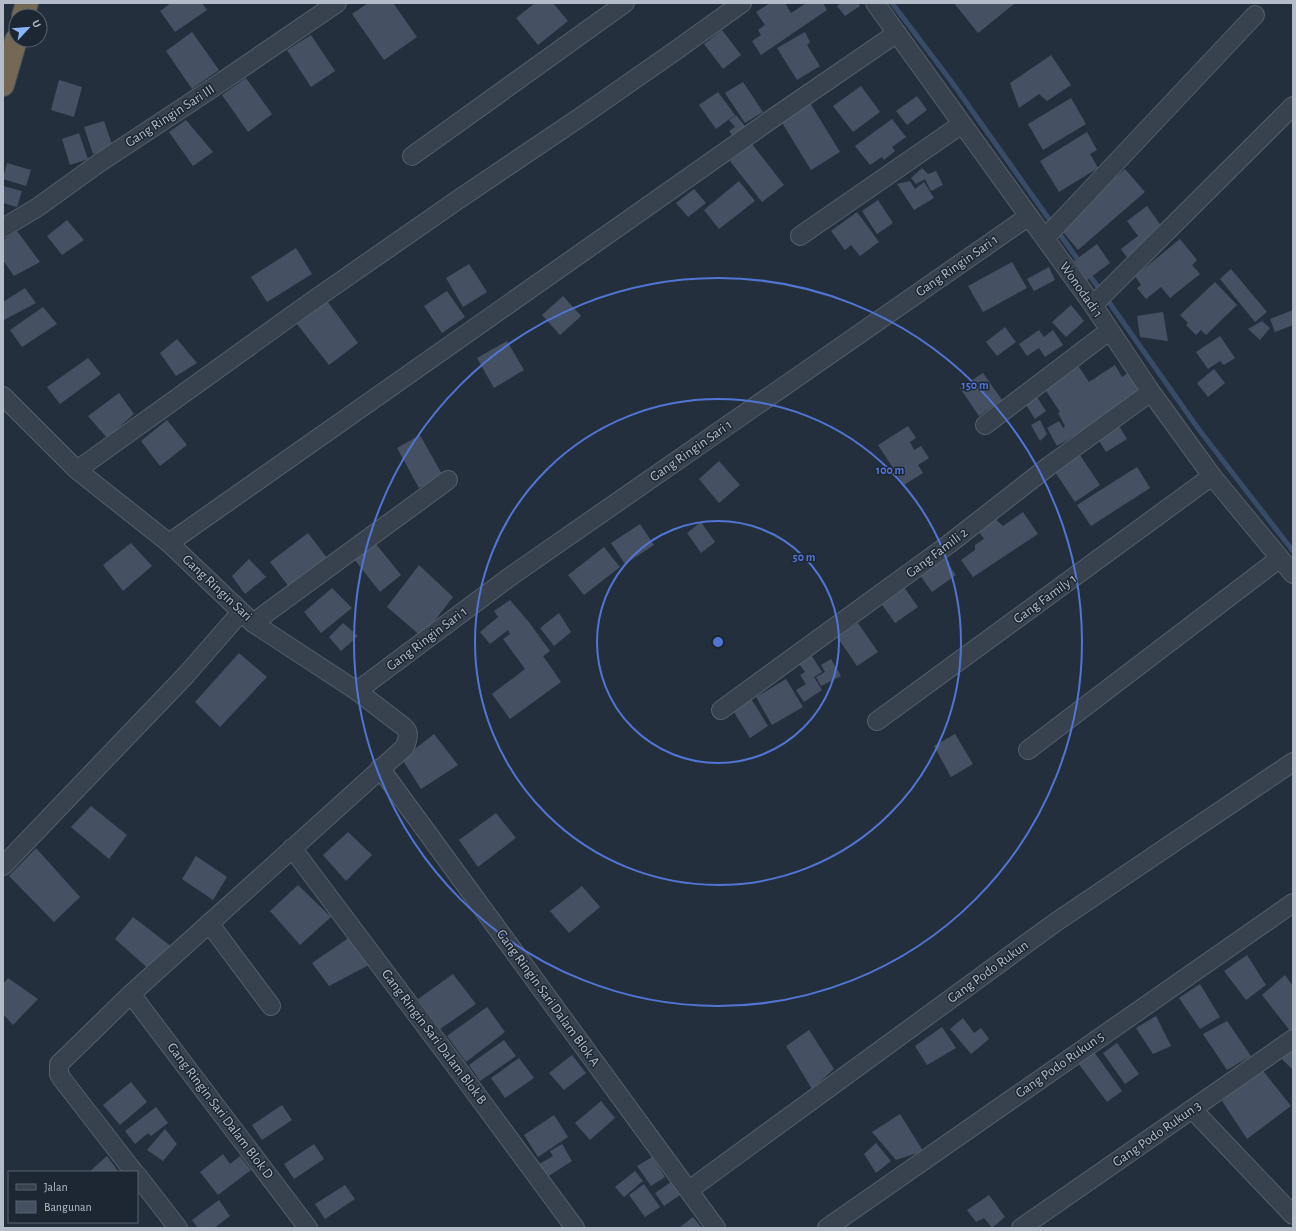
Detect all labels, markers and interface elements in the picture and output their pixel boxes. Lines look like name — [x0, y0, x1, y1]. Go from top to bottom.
north arrow — [8, 8, 48, 48]
text: U — [30, 18, 43, 29]
street label: Gang Ringin Sari III — [123, 82, 217, 150]
street label: Gang Ringin Sari 1 — [913, 233, 1001, 299]
street label: Wonodadi 1 — [1057, 260, 1105, 320]
text: 150 m — [961, 379, 989, 391]
street label: Gang Ringin Sari 1 — [647, 418, 735, 484]
text: 100 m — [876, 464, 904, 476]
street label: Gang Famili 2 — [904, 525, 970, 581]
text: 50 m — [793, 551, 816, 563]
street label: Gang Ringin Sari — [179, 552, 255, 624]
street label: Gang Family 1 — [1011, 572, 1079, 626]
street label: Gang Ringin Sari 1 — [384, 604, 470, 674]
centre of rings — [711, 635, 725, 649]
street label: Gang Ringin Sari Dalam Blok A — [494, 927, 602, 1069]
street label: Gang Podo Rukun — [945, 938, 1031, 1006]
street label: Gang Ringin Sari Dalam Blok B — [379, 967, 489, 1107]
street label: Gang Podo Rukun 5 — [1013, 1029, 1107, 1101]
street label: Gang Ringin Sari Dalam Blok D — [164, 1040, 276, 1182]
street label: Gang Podo Rukun 3 — [1110, 1098, 1204, 1170]
legend — [8, 1171, 138, 1223]
text: Jalan — [44, 1181, 68, 1193]
text: Bangunan — [44, 1201, 92, 1213]

